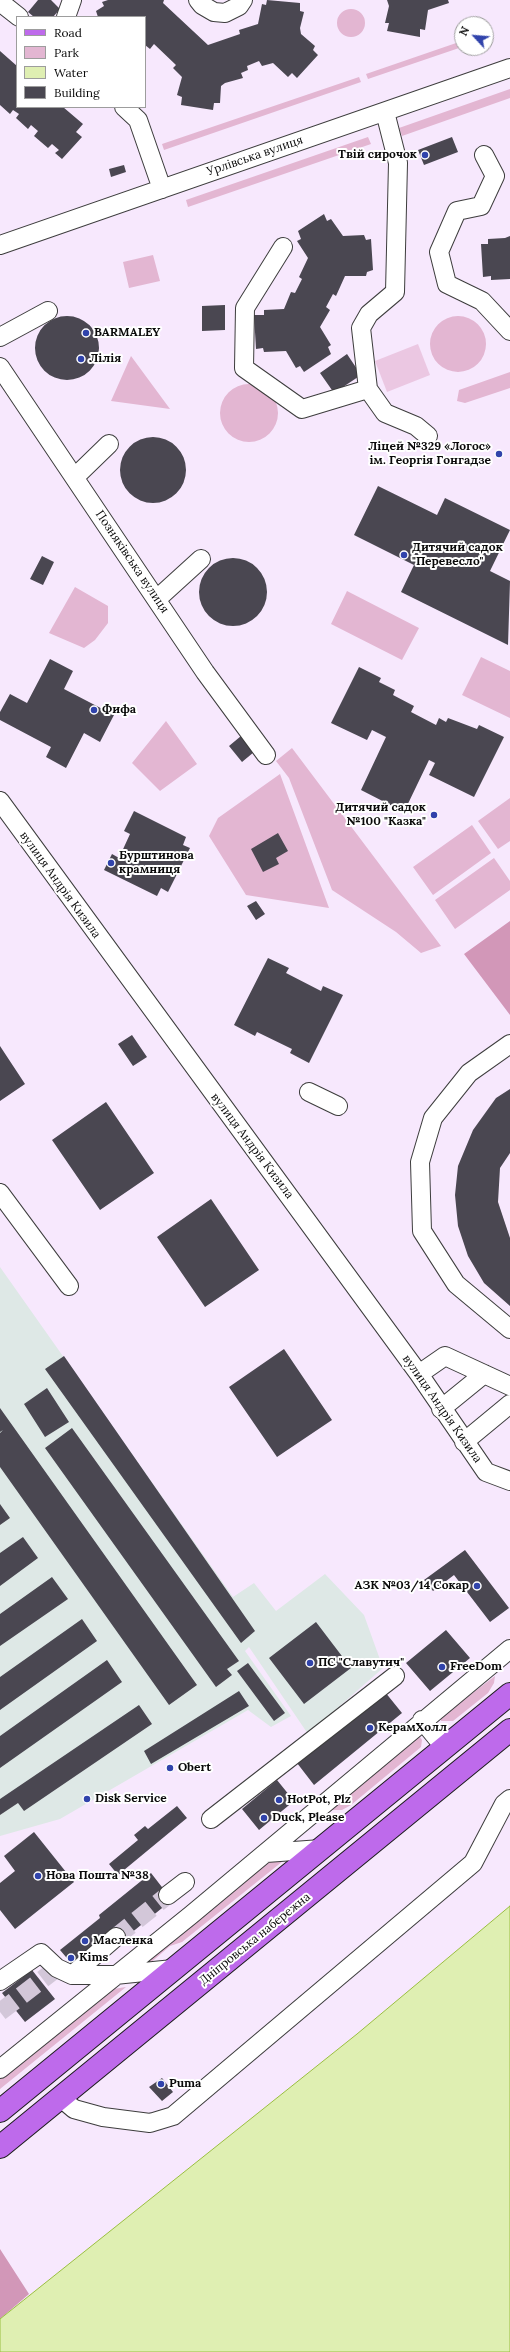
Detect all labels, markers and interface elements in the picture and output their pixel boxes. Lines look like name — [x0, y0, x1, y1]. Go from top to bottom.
legend — [16, 16, 146, 108]
north arrow — [454, 16, 494, 56]
text: N — [456, 24, 472, 38]
text: Road — [54, 25, 82, 40]
text: Park — [54, 45, 79, 60]
text: Water — [54, 65, 88, 80]
text: Building — [54, 85, 100, 100]
street label: Урлівська вулиця — [205, 133, 305, 179]
place label: Твій сирочок — [338, 148, 417, 162]
marker: Твій сирочок — [420, 150, 430, 160]
place label: BARMALEY — [94, 326, 160, 340]
marker: BARMALEY — [81, 328, 91, 338]
place label: Лілія — [89, 352, 121, 366]
marker: Лілія — [76, 354, 86, 364]
place label: Ліцей №329 «Логос» ім. Георгія Гонгадзе — [368, 440, 491, 468]
marker: Ліцей №329 «Логос» ім. Георгія Гонгадзе — [494, 449, 504, 459]
street label: Позняківська вулиця — [92, 508, 172, 616]
place label: Дитячий садок "Перевесло" — [412, 541, 503, 569]
marker: Дитячий садок "Перевесло" — [399, 550, 409, 560]
place label: Фифа — [102, 703, 136, 717]
marker: Фифа — [89, 705, 99, 715]
place label: Дитячий садок №100 "Казка" — [335, 801, 426, 829]
marker: Дитячий садок №100 "Казка" — [429, 810, 439, 820]
street label: вулиця Андрія Кизила — [16, 829, 104, 941]
place label: Бурштинова крамниця — [119, 849, 194, 877]
marker: Бурштинова крамниця — [106, 858, 116, 868]
street label: вулиця Андрія Кизила — [208, 1090, 296, 1202]
street label: вулиця Андрія Кизила — [399, 1352, 485, 1466]
place label: АЗК №03/14 Сокар — [354, 1579, 469, 1593]
marker: АЗК №03/14 Сокар — [472, 1581, 482, 1591]
place label: ПС "Славутич" — [318, 1656, 404, 1670]
marker: ПС "Славутич" — [305, 1658, 315, 1668]
place label: FreeDom — [450, 1660, 502, 1674]
marker: FreeDom — [437, 1662, 447, 1672]
place label: КерамХолл — [378, 1721, 447, 1735]
marker: КерамХолл — [365, 1723, 375, 1733]
place label: Obert — [178, 1761, 211, 1775]
marker: Obert — [165, 1763, 175, 1773]
place label: Disk Service — [95, 1792, 167, 1806]
place label: HotPot, Plz — [287, 1793, 351, 1807]
marker: Disk Service — [82, 1794, 92, 1804]
marker: HotPot, Plz — [274, 1795, 284, 1805]
place label: Duck, Please — [272, 1811, 344, 1825]
marker: Duck, Please — [259, 1813, 269, 1823]
place label: Нова Пошта №38 — [46, 1869, 149, 1883]
marker: Нова Пошта №38 — [33, 1871, 43, 1881]
street label: Дніпровська набережна — [197, 1890, 313, 1988]
place label: Масленка — [93, 1934, 153, 1948]
marker: Масленка — [80, 1936, 90, 1946]
place label: Kims — [79, 1951, 108, 1965]
marker: Kims — [66, 1953, 76, 1963]
place label: Puma — [169, 2077, 201, 2091]
marker: Puma — [156, 2079, 166, 2089]

